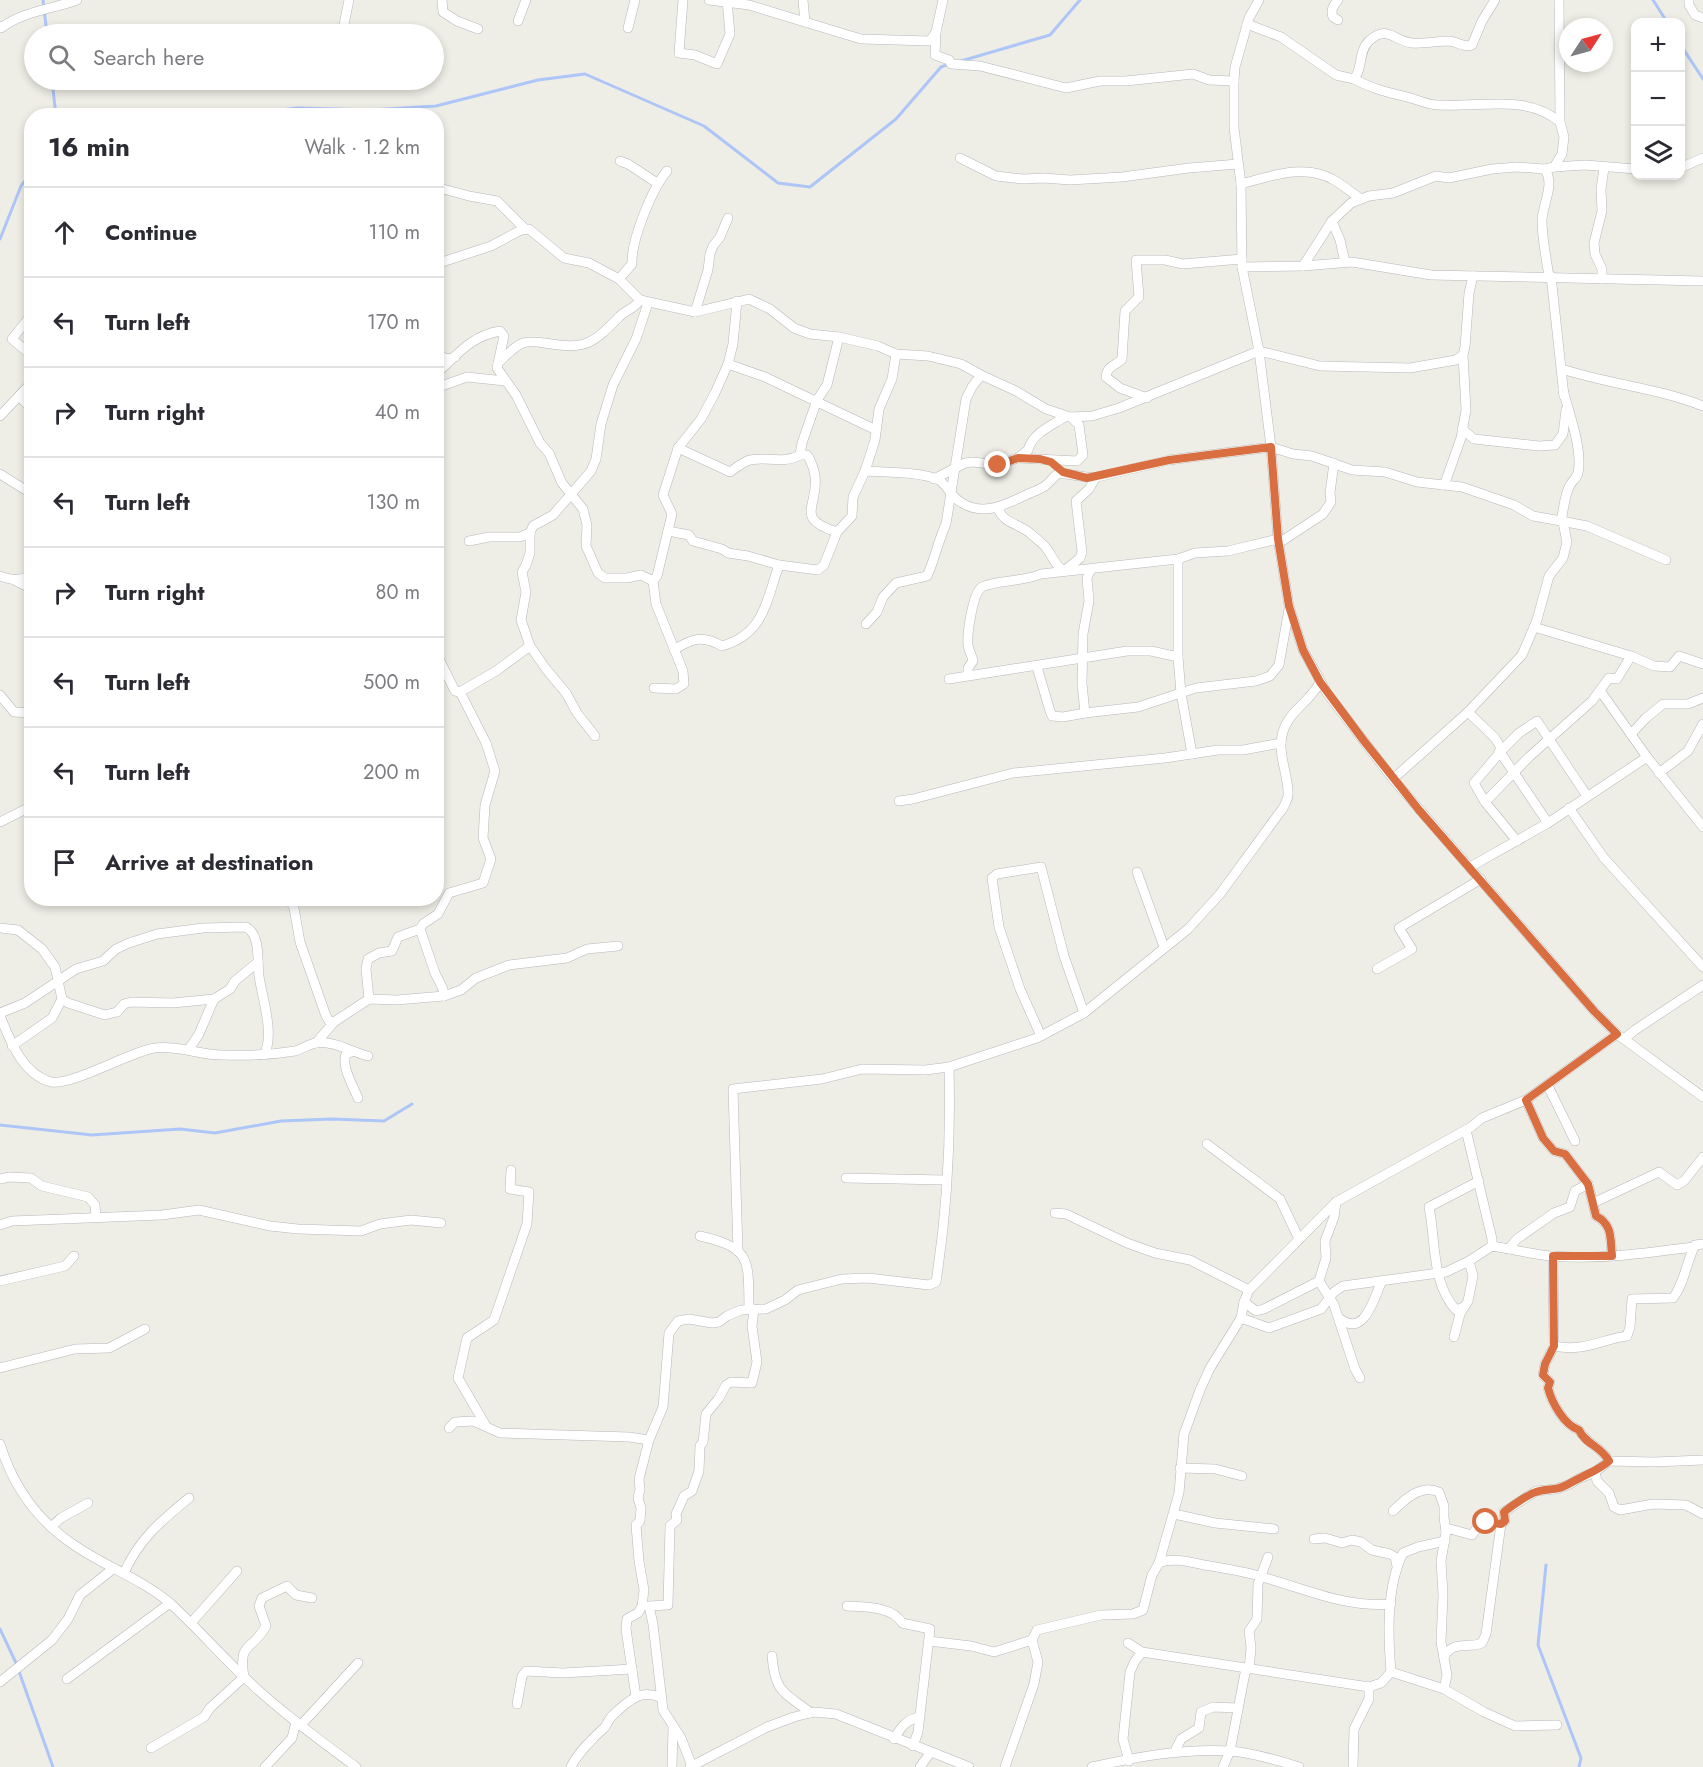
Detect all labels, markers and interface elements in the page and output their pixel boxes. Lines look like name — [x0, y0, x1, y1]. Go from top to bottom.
north arrow — [1559, 18, 1613, 72]
map controls — [1631, 18, 1685, 180]
button: + — [1631, 18, 1685, 72]
search box — [24, 24, 444, 90]
icon: search — [45, 41, 78, 74]
text: Search here — [93, 41, 204, 73]
button: − — [1631, 72, 1685, 126]
button: layers — [1631, 126, 1685, 180]
text: 16 min — [48, 128, 130, 166]
text: Walk · 1.2 km — [304, 133, 420, 162]
icon: ahead — [48, 216, 81, 249]
text: Continue — [105, 216, 197, 248]
text: 110 m — [368, 218, 420, 247]
icon: left — [48, 306, 81, 339]
text: Turn left — [105, 306, 190, 338]
text: 170 m — [367, 308, 420, 337]
icon: right — [48, 396, 81, 429]
text: Turn right — [105, 396, 205, 428]
text: 40 m — [375, 398, 420, 427]
route end — [984, 451, 1010, 477]
icon: left — [48, 486, 81, 519]
text: Turn left — [105, 486, 190, 518]
text: 130 m — [366, 488, 420, 517]
icon: right — [48, 576, 81, 609]
text: Turn right — [105, 576, 205, 608]
text: 80 m — [375, 578, 420, 607]
icon: left — [48, 666, 81, 699]
text: Turn left — [105, 666, 190, 698]
text: 500 m — [363, 668, 420, 697]
icon: left — [48, 756, 81, 789]
text: Turn left — [105, 756, 190, 788]
text: 200 m — [363, 758, 420, 787]
icon: arrive — [48, 846, 81, 879]
text: Arrive at destination — [105, 846, 314, 878]
route start — [1472, 1508, 1498, 1534]

